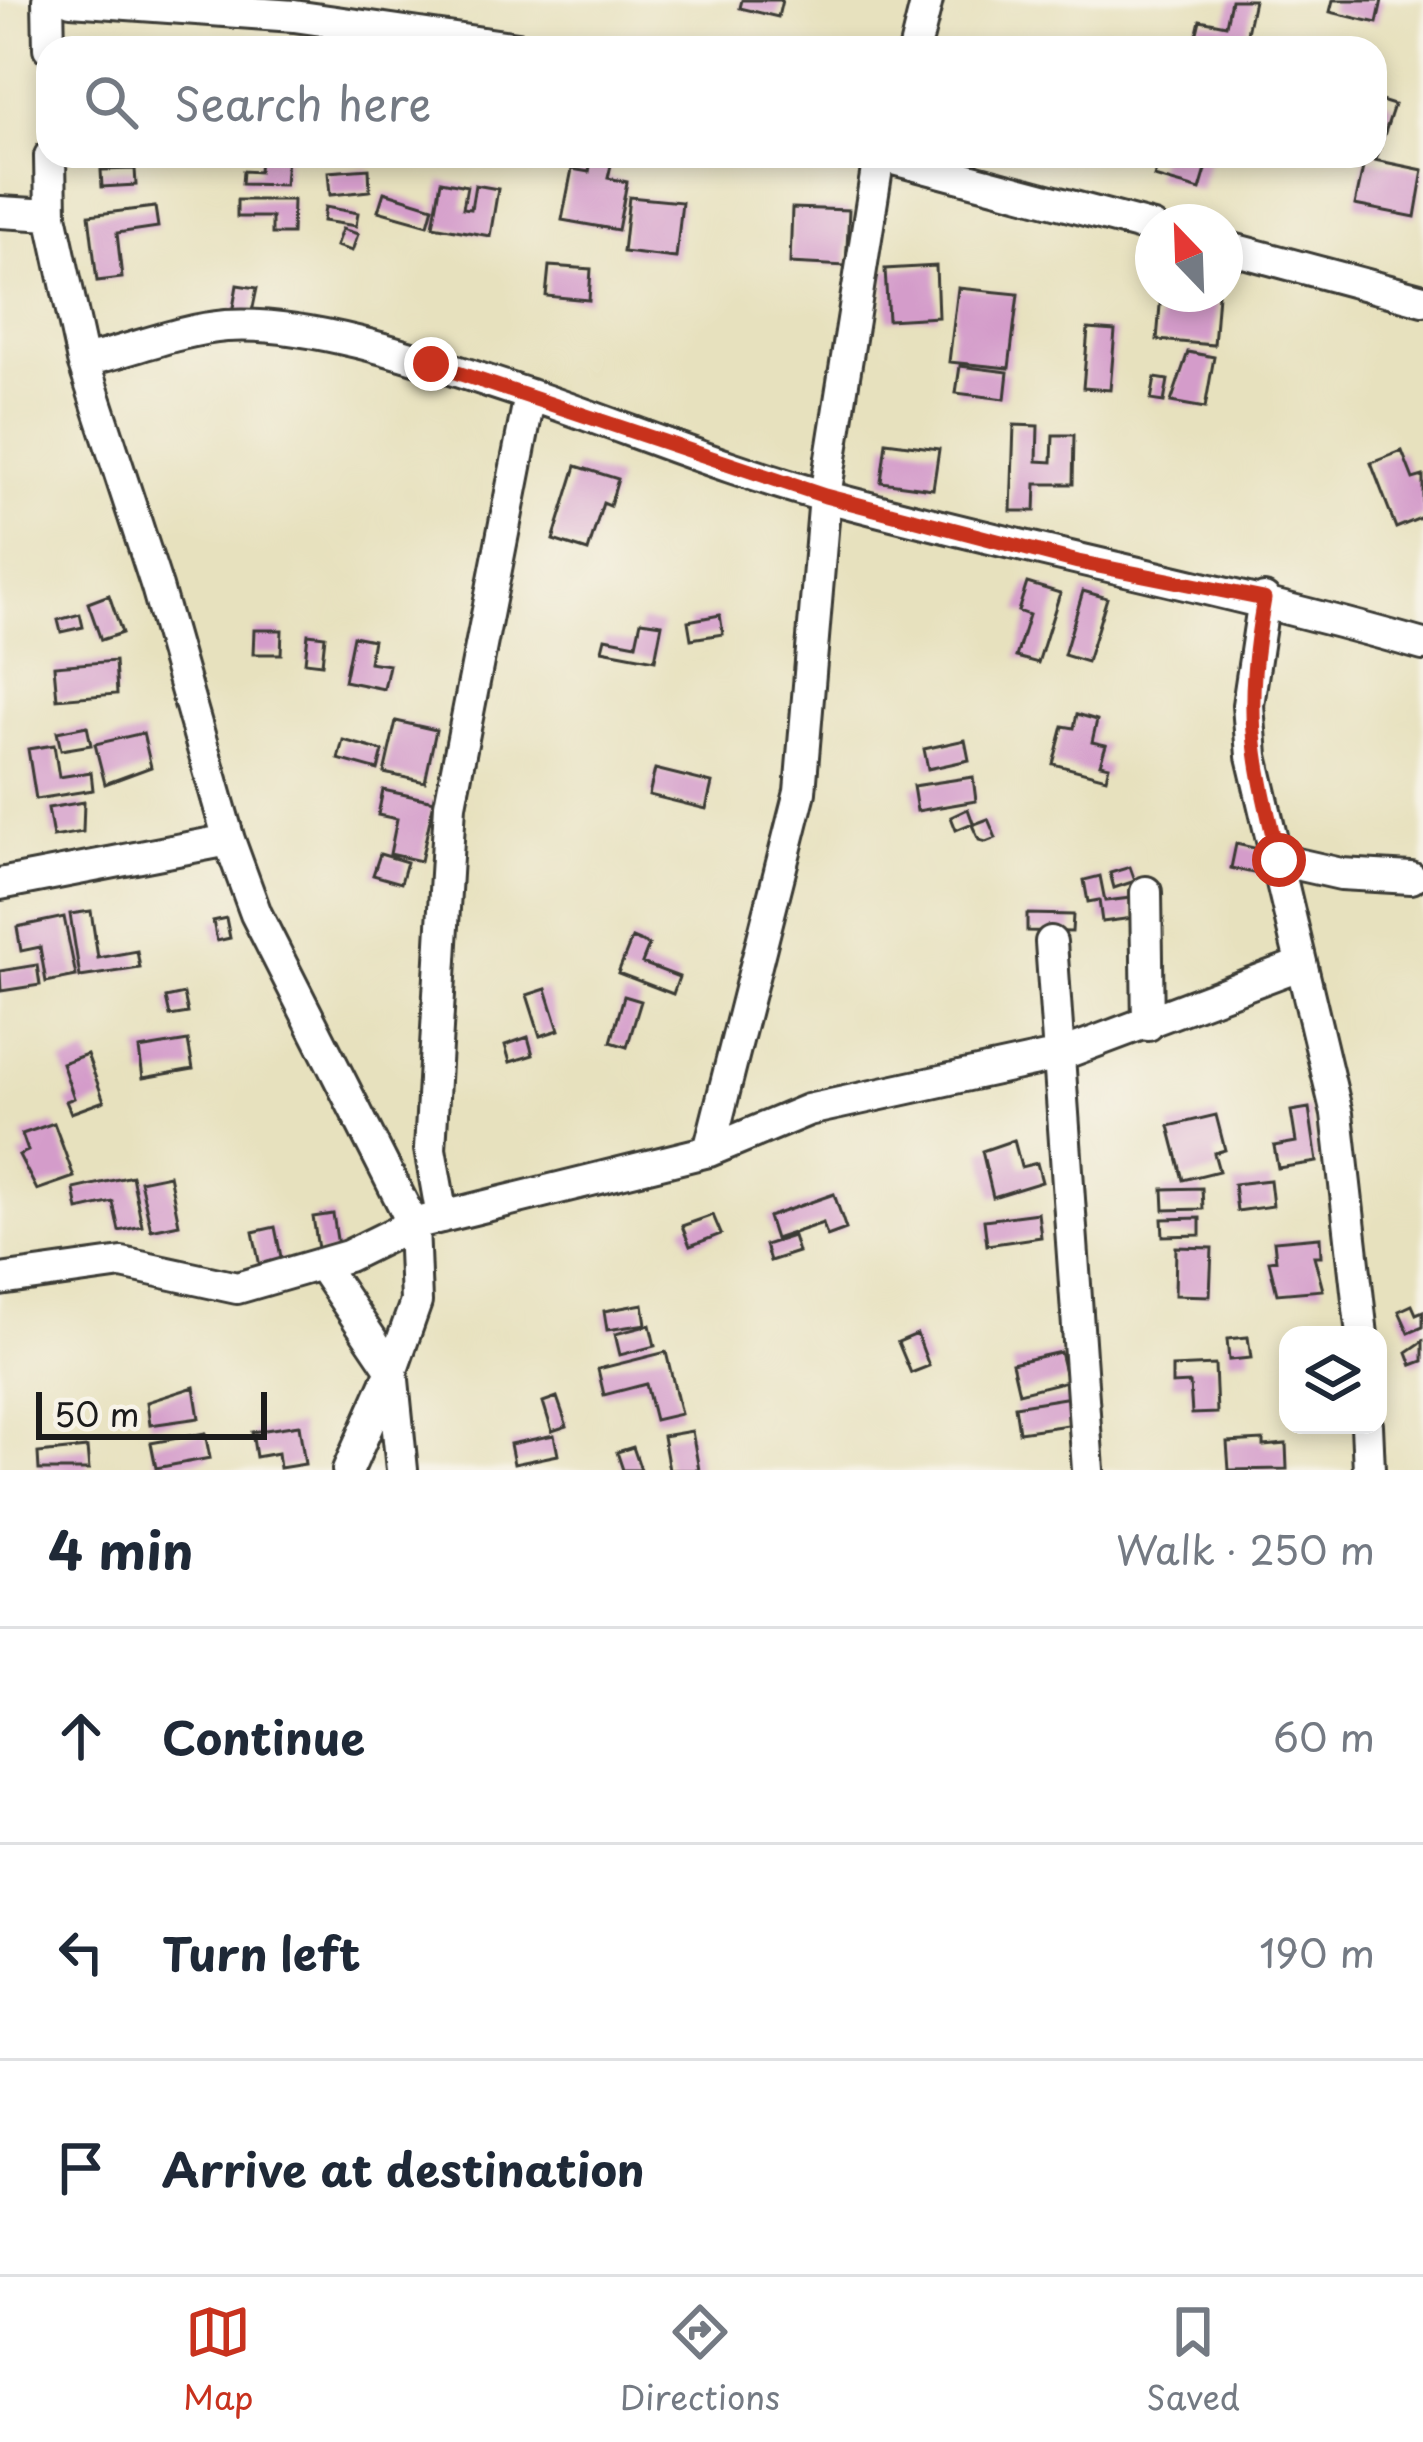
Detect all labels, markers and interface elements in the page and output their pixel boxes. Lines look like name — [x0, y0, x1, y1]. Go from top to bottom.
search box — [36, 36, 1387, 168]
text: Search here — [174, 68, 431, 136]
icon: search — [78, 69, 144, 135]
north arrow — [1135, 204, 1243, 312]
route end — [404, 337, 458, 391]
route start — [1252, 833, 1306, 887]
map controls — [1279, 1326, 1387, 1434]
button: layers — [1279, 1326, 1387, 1434]
scale bar — [36, 1386, 267, 1439]
text: 50 m — [54, 1388, 140, 1438]
text: 4 min — [48, 1510, 193, 1587]
text: Walk · 250 m — [1116, 1519, 1375, 1578]
text: Continue — [162, 1702, 365, 1770]
icon: ahead — [48, 1703, 114, 1769]
text: 60 m — [1273, 1706, 1375, 1765]
text: Turn left — [162, 1918, 361, 1986]
icon: left — [48, 1919, 114, 1985]
text: 190 m — [1259, 1922, 1375, 1981]
text: Arrive at destination — [162, 2134, 645, 2202]
icon: arrive — [48, 2135, 114, 2201]
tab: Map — [183, 2299, 254, 2421]
tab: Directions — [620, 2299, 780, 2421]
tab: Saved — [1146, 2299, 1240, 2421]

